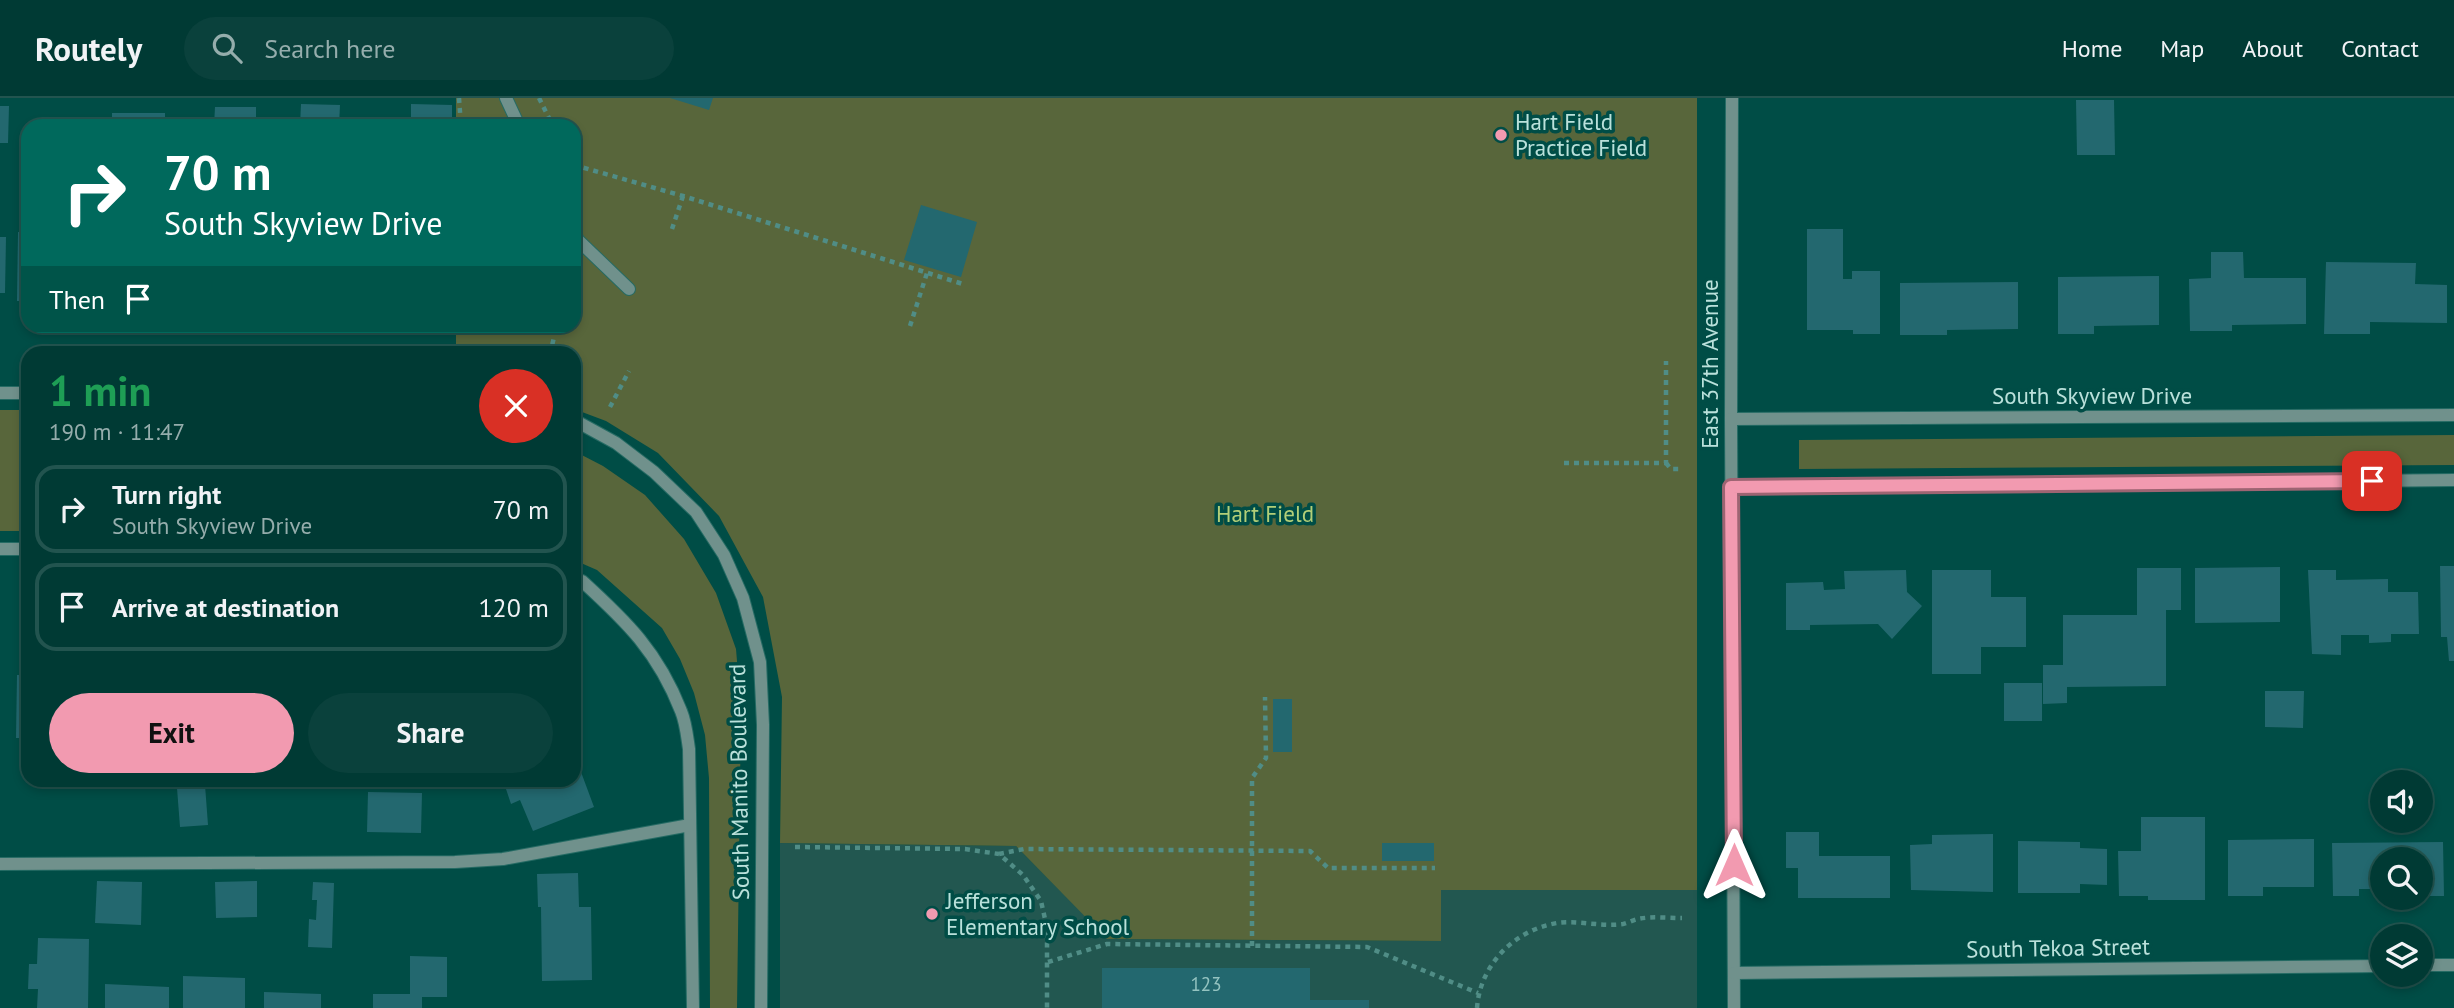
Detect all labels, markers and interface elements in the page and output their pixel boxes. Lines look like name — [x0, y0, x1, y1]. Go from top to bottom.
search box — [184, 17, 674, 80]
text: Routely — [35, 27, 142, 70]
icon: search — [208, 29, 246, 67]
text: Search here — [264, 32, 395, 65]
text: Home — [2062, 33, 2122, 64]
text: Map — [2160, 33, 2204, 64]
text: About — [2242, 33, 2303, 64]
text: Contact — [2341, 33, 2419, 64]
place label: Hart Field Practice Field — [1515, 107, 1647, 162]
marker: Hart Field Practice Field — [1493, 127, 1509, 143]
text: 70 m — [164, 140, 271, 204]
icon: right — [49, 147, 140, 238]
text: South Skyview Drive — [164, 202, 442, 244]
street label: East 37th Avenue — [1695, 279, 1724, 449]
icon: arrive — [119, 280, 157, 318]
text: Then — [49, 283, 105, 316]
text: 1 min — [49, 363, 151, 418]
button: close — [479, 369, 553, 443]
street label: South Skyview Drive — [1992, 381, 2192, 410]
text: 190 m · 11:47 — [49, 417, 185, 446]
pin — [2342, 451, 2402, 511]
icon: arrive — [2353, 462, 2391, 500]
text: Turn right — [112, 478, 221, 511]
icon: right — [53, 490, 91, 528]
text: 70 m — [493, 493, 549, 526]
park label: Hart Field — [1216, 499, 1314, 528]
text: South Skyview Drive — [112, 511, 312, 540]
icon: arrive — [53, 588, 91, 626]
text: Arrive at destination — [112, 591, 339, 624]
text: 120 m — [478, 591, 549, 624]
street label: South Manito Boulevard — [722, 663, 755, 901]
button: Exit — [49, 693, 294, 773]
button: Share — [308, 693, 553, 773]
map controls — [2370, 770, 2433, 987]
button: sound — [2370, 770, 2433, 833]
position arrow — [1697, 828, 1771, 902]
button: search — [2370, 847, 2433, 910]
place label: Jefferson Elementary School — [945, 886, 1130, 941]
marker: Jefferson Elementary School — [924, 906, 940, 922]
button: layers — [2370, 924, 2433, 987]
street label: South Tekoa Street — [1966, 931, 2150, 964]
house number: 123 — [1190, 972, 1222, 996]

